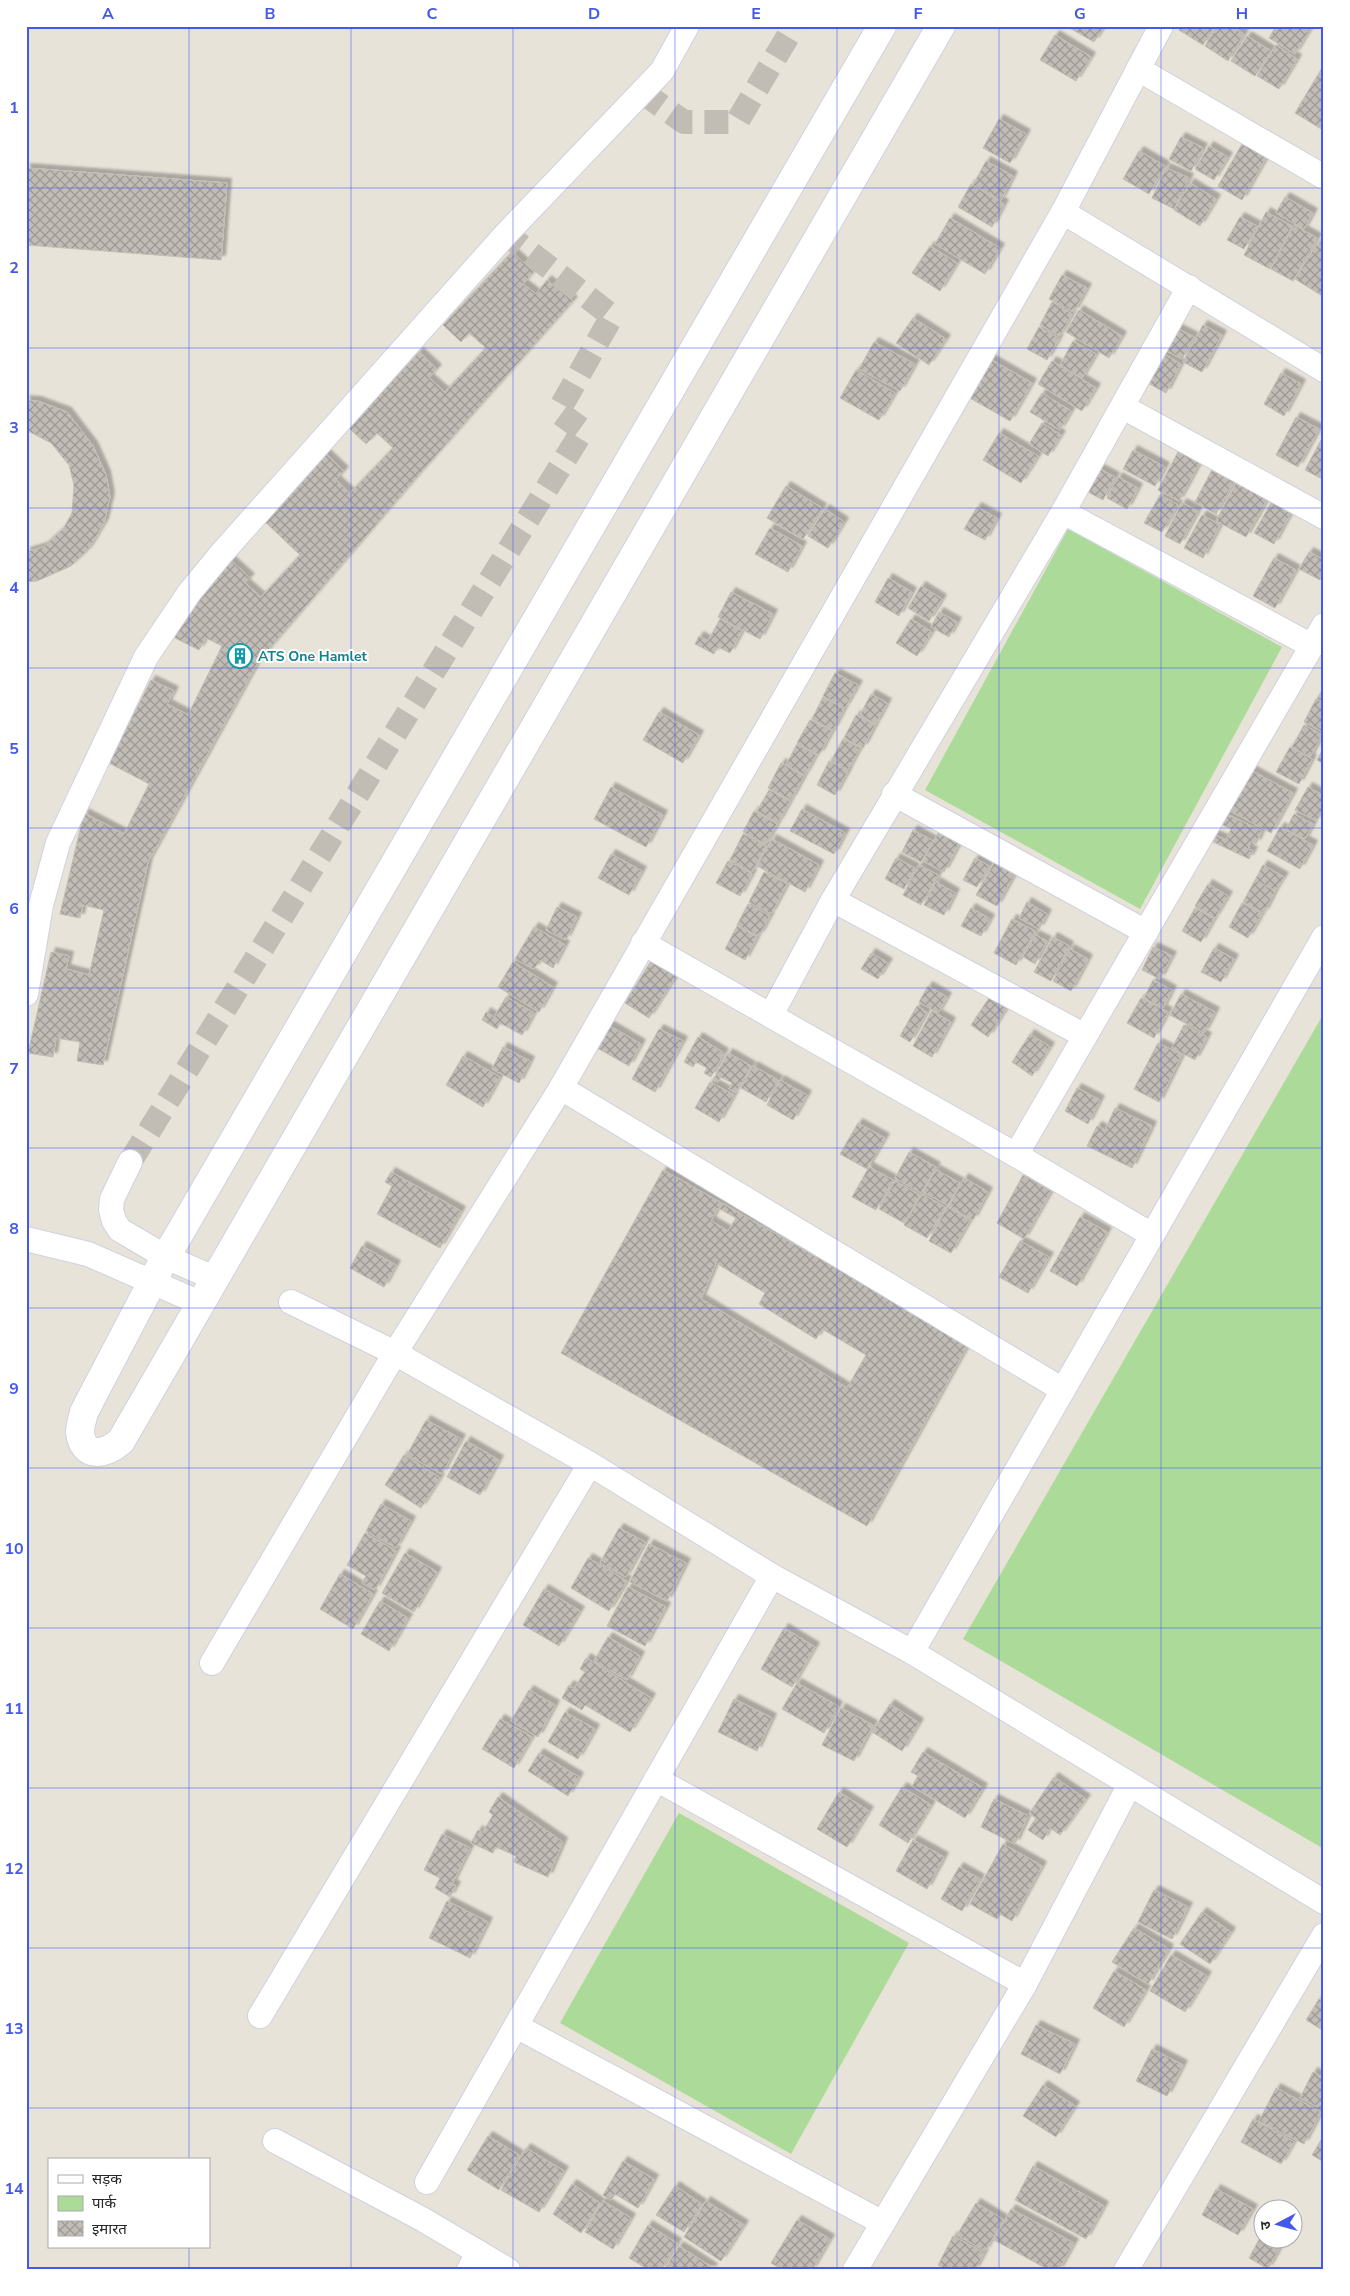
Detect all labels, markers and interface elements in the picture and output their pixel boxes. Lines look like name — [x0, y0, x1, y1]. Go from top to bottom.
text: A — [102, 3, 114, 25]
text: B — [264, 3, 276, 25]
text: C — [427, 3, 438, 25]
text: D — [588, 3, 600, 25]
text: E — [751, 3, 761, 25]
text: F — [914, 3, 923, 25]
text: G — [1074, 3, 1086, 25]
text: H — [1236, 3, 1248, 25]
text: 1 — [9, 97, 19, 119]
text: 2 — [9, 257, 19, 279]
text: 3 — [9, 417, 19, 439]
text: 4 — [9, 577, 19, 599]
building icon: ATS One Hamlet — [227, 643, 253, 669]
place label: ATS One Hamlet — [258, 647, 368, 666]
text: 5 — [9, 738, 19, 760]
text: 6 — [9, 898, 19, 920]
text: 7 — [9, 1058, 19, 1080]
text: 8 — [9, 1218, 19, 1240]
text: 9 — [9, 1378, 19, 1400]
text: 10 — [4, 1538, 24, 1560]
text: 11 — [4, 1698, 24, 1720]
text: 12 — [4, 1858, 24, 1880]
text: 13 — [4, 2018, 24, 2040]
legend — [48, 2158, 210, 2248]
text: सड़क — [92, 2169, 122, 2189]
text: 14 — [4, 2178, 24, 2200]
text: पार्क — [92, 2193, 116, 2213]
north arrow — [1252, 2198, 1302, 2248]
text: इमारत — [92, 2219, 127, 2239]
text: उ — [1256, 2219, 1275, 2230]

